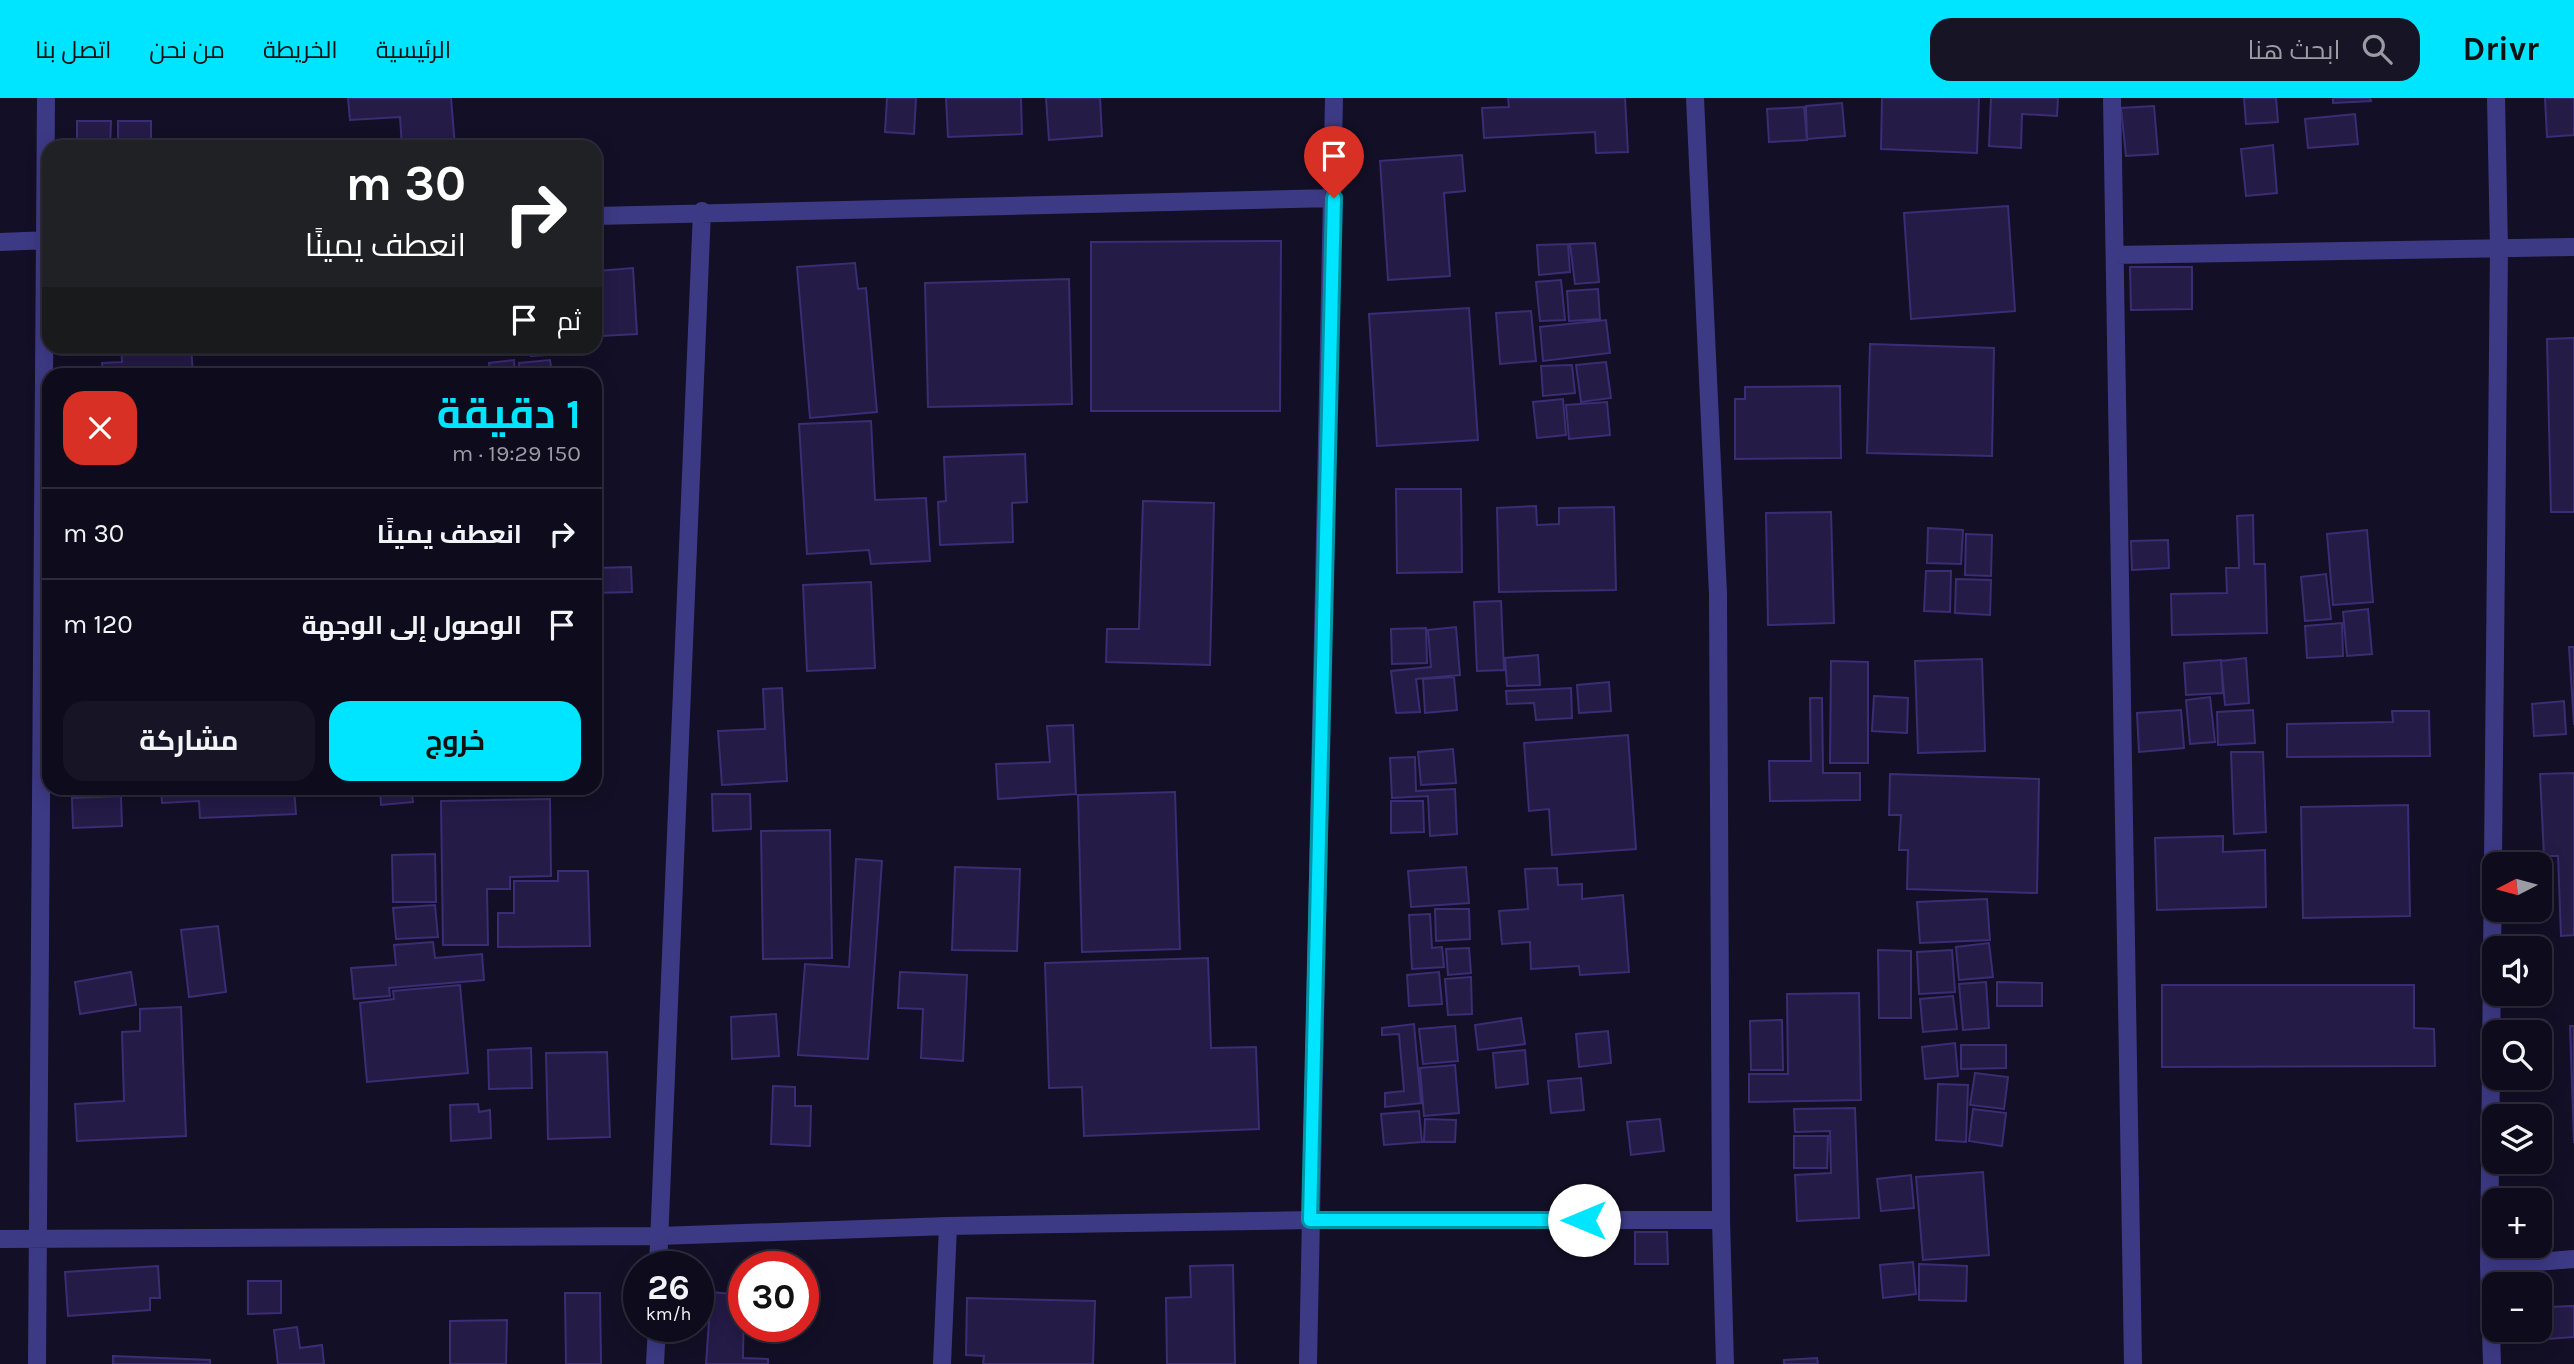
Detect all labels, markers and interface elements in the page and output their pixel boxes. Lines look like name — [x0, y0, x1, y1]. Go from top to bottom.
search box — [1930, 18, 2420, 81]
icon: search — [2358, 30, 2396, 68]
text: Drivr — [2462, 30, 2539, 68]
text: ابحث هنا — [2247, 35, 2340, 66]
text: اتصل بنا — [35, 36, 111, 64]
text: من نحن — [149, 36, 225, 64]
text: الخريطة — [263, 36, 338, 64]
text: الرئيسية — [376, 36, 451, 64]
pin — [1304, 126, 1364, 198]
icon: arrive — [1315, 137, 1353, 175]
text: 30 m — [346, 155, 466, 212]
icon: right — [490, 168, 581, 259]
text: انعطف يمينًا — [305, 227, 466, 264]
icon: arrive — [505, 301, 543, 339]
text: ثم — [557, 306, 581, 337]
text: 1 دقيقة — [437, 389, 581, 439]
button: close — [63, 391, 137, 465]
text: 150 m · 19:29 — [452, 440, 581, 467]
icon: right — [543, 515, 581, 553]
text: 30 m — [63, 518, 124, 549]
text: انعطف يمينًا — [377, 519, 522, 550]
icon: arrive — [543, 606, 581, 644]
text: 120 m — [63, 609, 133, 640]
text: الوصول إلى الوجهة — [302, 610, 522, 641]
button: مشاركة — [63, 701, 315, 781]
button: خروج — [329, 701, 581, 781]
north arrow — [2482, 852, 2552, 922]
map controls — [2482, 852, 2552, 1342]
button: sound — [2482, 936, 2552, 1006]
button: search — [2482, 1020, 2552, 1090]
button: layers — [2482, 1104, 2552, 1174]
position arrow — [1547, 1183, 1621, 1257]
button: + — [2482, 1188, 2552, 1258]
speed limit sign: 30 — [728, 1251, 819, 1342]
text: 26 — [647, 1267, 690, 1308]
button: − — [2482, 1272, 2552, 1342]
text: km/h — [646, 1303, 691, 1325]

